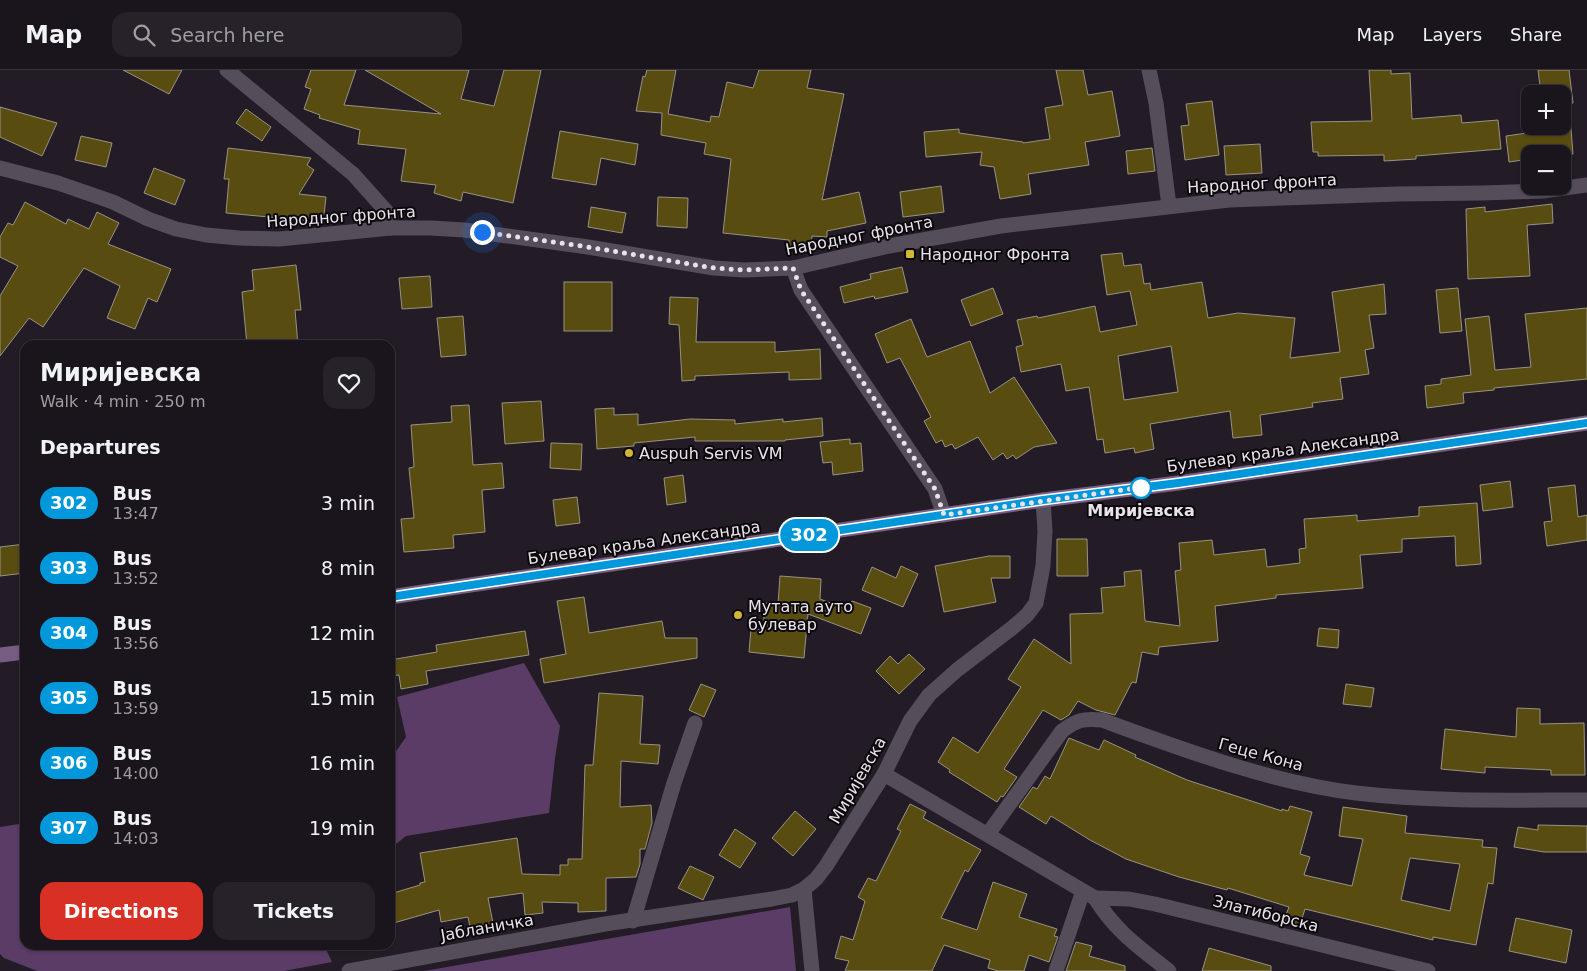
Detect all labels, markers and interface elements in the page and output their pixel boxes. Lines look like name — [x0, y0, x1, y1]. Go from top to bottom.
search box — [112, 12, 462, 57]
text: Map — [25, 21, 82, 49]
icon: search — [130, 21, 158, 49]
text: Search here — [170, 24, 284, 46]
text: Map — [1356, 24, 1394, 45]
text: Layers — [1422, 24, 1482, 45]
text: Share — [1510, 24, 1562, 45]
map controls — [1521, 85, 1571, 195]
button: + — [1521, 85, 1571, 135]
button: − — [1521, 145, 1571, 195]
street label: Народног фронта — [1187, 170, 1337, 197]
street label: Народног фронта — [266, 202, 416, 231]
street label: Народног фронта — [784, 212, 934, 259]
your location — [470, 220, 495, 245]
place label: Народног Фронта — [920, 245, 1070, 264]
marker: Народног Фронта — [904, 248, 916, 260]
button: heart — [323, 357, 375, 409]
text: Миријевска — [40, 359, 201, 387]
text: Walk · 4 min · 250 m — [40, 392, 205, 411]
street label: Булевар краља Александра — [1166, 425, 1401, 476]
text: Departures — [40, 436, 161, 458]
place label: Auspuh Servis VM — [639, 444, 783, 463]
marker: Auspuh Servis VM — [623, 447, 635, 459]
marker: Миријевска — [1130, 477, 1152, 499]
text: Bus — [113, 482, 152, 504]
text: 302 — [50, 492, 88, 513]
text: 3 min — [321, 492, 375, 514]
place label: Миријевска — [1087, 501, 1195, 520]
text: 13:47 — [113, 504, 159, 523]
street label: Булевар краља Александра — [527, 517, 762, 568]
line badge: 302 — [780, 519, 838, 551]
text: 302 — [790, 524, 828, 545]
text: Bus — [113, 547, 152, 569]
text: 303 — [50, 557, 88, 578]
text: 8 min — [321, 557, 375, 579]
text: 13:52 — [113, 569, 159, 588]
place label: Мутата ауто булевар — [748, 597, 853, 634]
marker: Мутата ауто булевар — [732, 609, 744, 621]
text: Bus — [113, 612, 152, 634]
text: 304 — [50, 622, 88, 643]
text: 12 min — [309, 622, 375, 644]
text: 13:56 — [113, 634, 159, 653]
text: Bus — [113, 677, 152, 699]
text: 305 — [50, 687, 88, 708]
text: 15 min — [309, 687, 375, 709]
text: 13:59 — [113, 699, 159, 718]
street label: Миријевска — [825, 734, 890, 827]
street label: Геце Кона — [1216, 734, 1305, 775]
text: Bus — [113, 742, 152, 764]
text: 306 — [50, 752, 88, 773]
text: 16 min — [309, 752, 375, 774]
text: 14:00 — [113, 764, 159, 783]
text: Bus — [113, 807, 152, 829]
text: 307 — [50, 817, 88, 838]
text: 19 min — [309, 817, 375, 839]
text: 14:03 — [113, 829, 159, 848]
button: Directions — [40, 882, 203, 940]
button: Tickets — [213, 882, 375, 940]
street label: Златиборска — [1211, 891, 1321, 936]
street label: Јабланичка — [438, 910, 535, 945]

